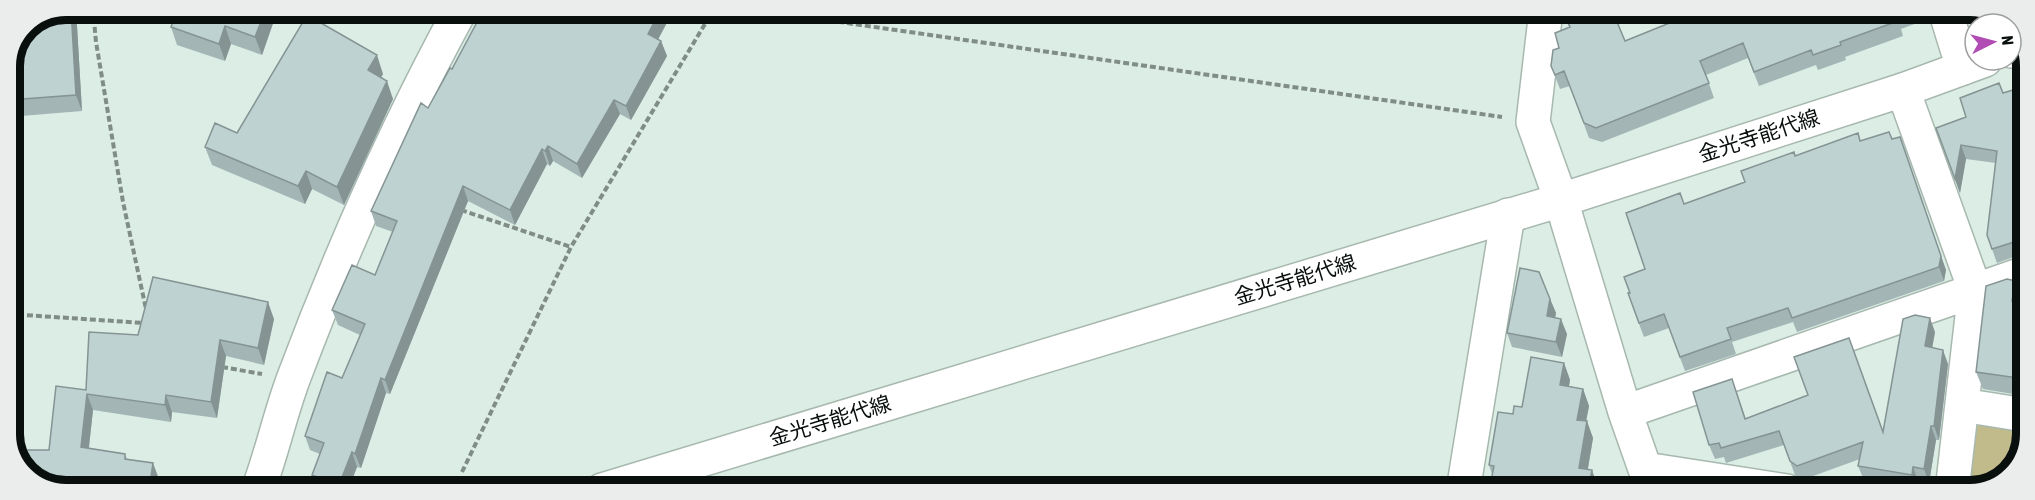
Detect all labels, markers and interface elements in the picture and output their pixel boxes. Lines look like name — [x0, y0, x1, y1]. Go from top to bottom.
north arrow — [1963, 12, 2023, 72]
text: N — [1998, 35, 2017, 46]
street label: 金光寺能代線 — [1695, 104, 1822, 166]
street label: 金光寺能代線 — [1231, 249, 1358, 309]
street label: 金光寺能代線 — [766, 390, 893, 450]

